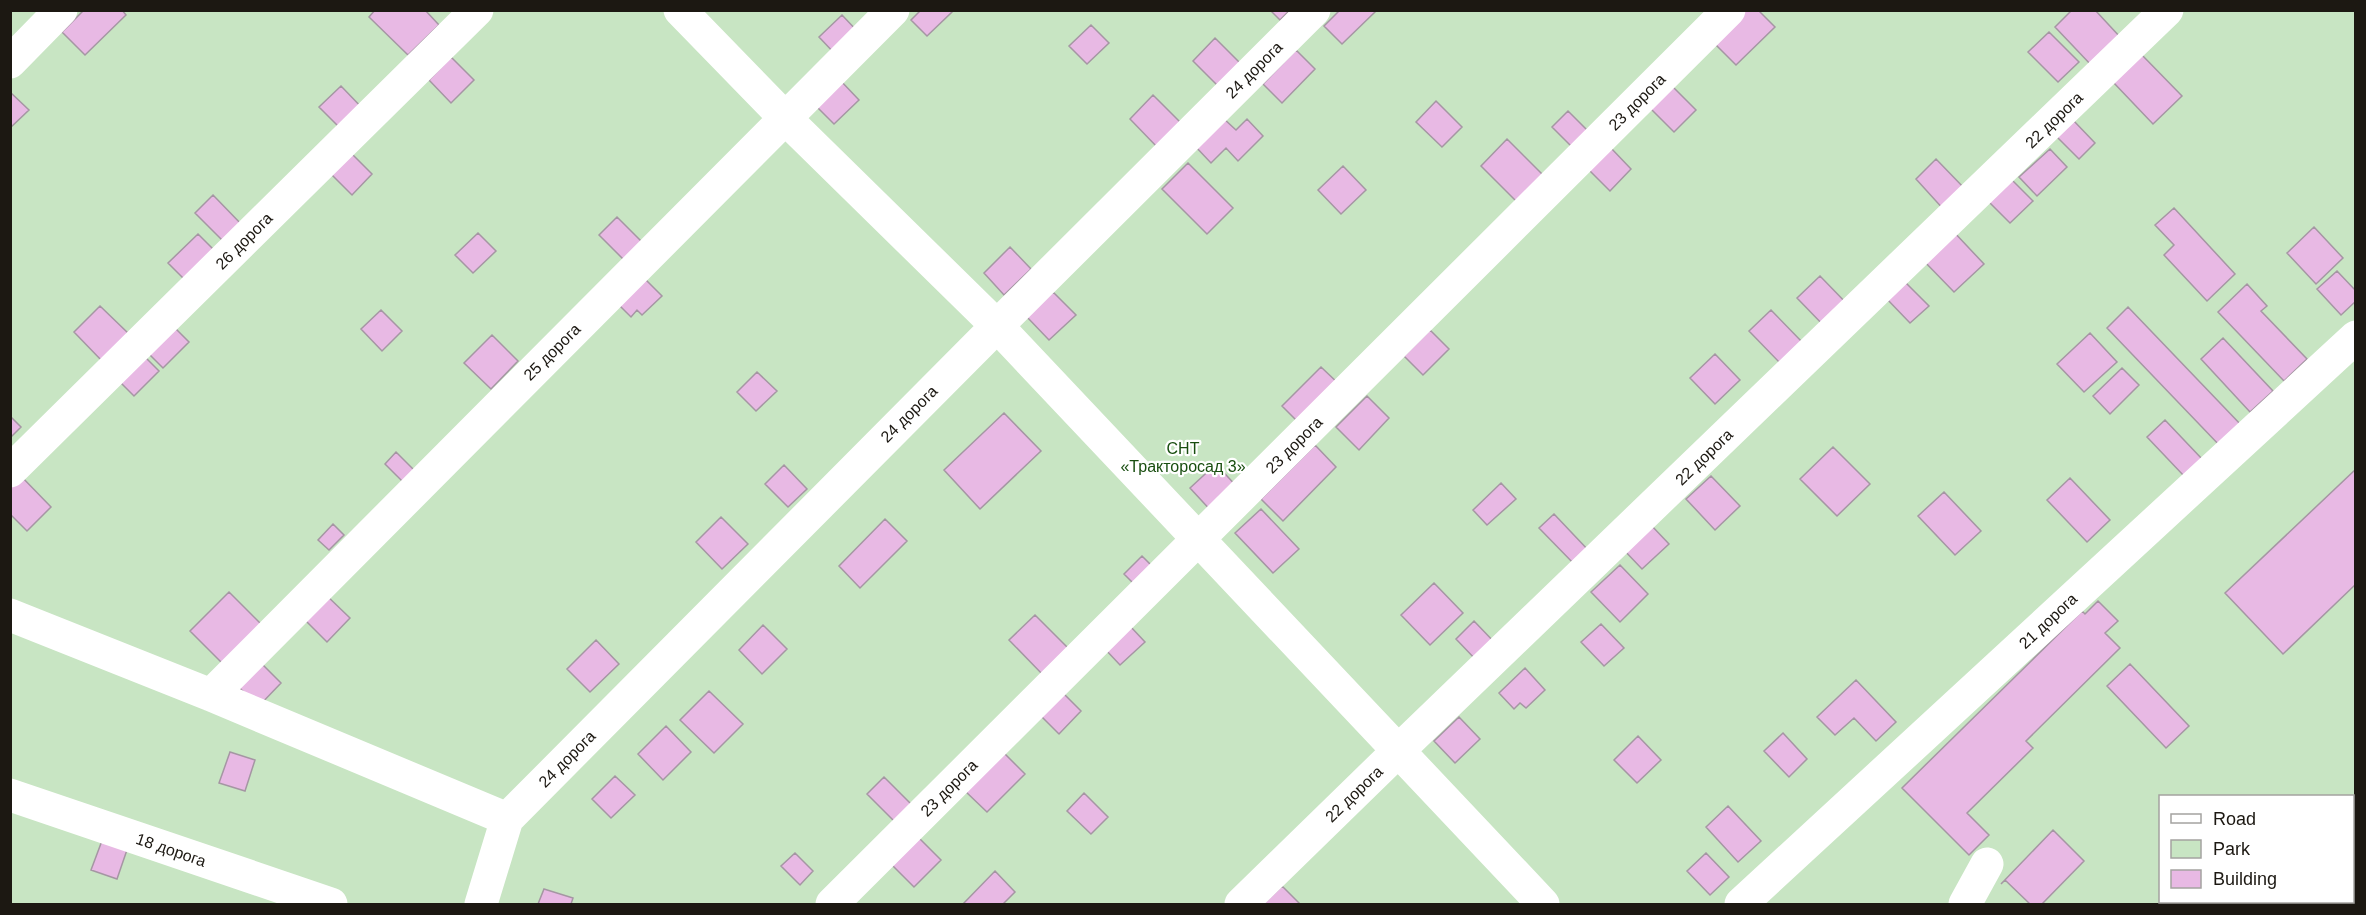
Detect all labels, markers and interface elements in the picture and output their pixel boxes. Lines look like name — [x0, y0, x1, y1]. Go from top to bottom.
street label: 24 дорога — [1222, 38, 1286, 102]
street label: 23 дорога — [1605, 70, 1669, 134]
street label: 22 дорога — [2022, 89, 2086, 151]
street label: 26 дорога — [212, 209, 276, 273]
street label: 25 дорога — [520, 320, 584, 384]
street label: 24 дорога — [877, 382, 941, 446]
street label: 23 дорога — [1262, 413, 1326, 477]
street label: 22 дорога — [1672, 426, 1736, 488]
park label: СНТ «Тракторосад 3» — [1120, 440, 1246, 475]
street label: 21 дорога — [2016, 590, 2080, 652]
street label: 24 дорога — [535, 727, 599, 791]
street label: 23 дорога — [917, 756, 981, 820]
street label: 22 дорога — [1322, 763, 1386, 825]
legend — [2159, 795, 2354, 903]
text: Road — [2213, 809, 2256, 829]
street label: 18 дорога — [134, 830, 208, 870]
text: Park — [2213, 839, 2251, 859]
text: Building — [2213, 869, 2277, 889]

